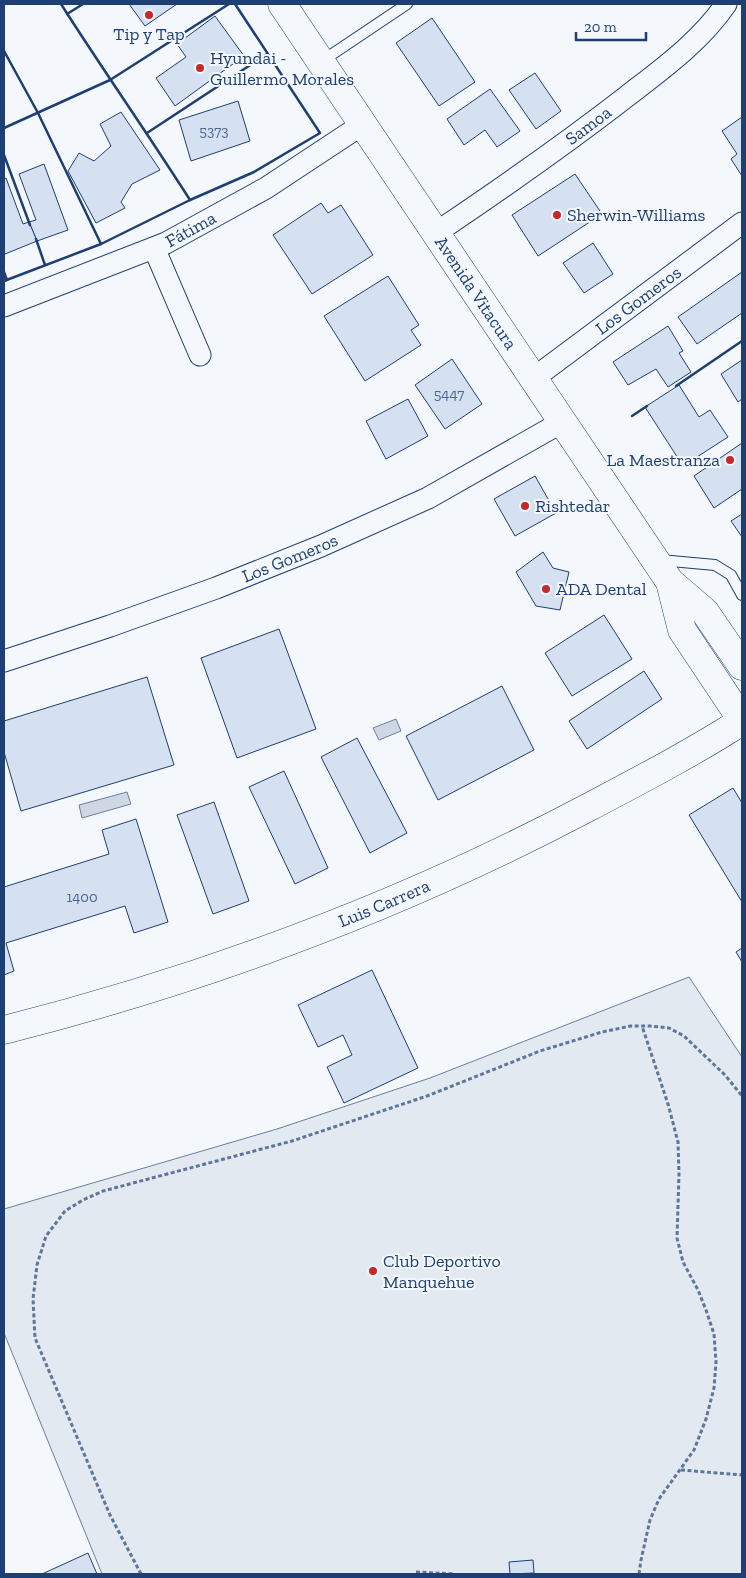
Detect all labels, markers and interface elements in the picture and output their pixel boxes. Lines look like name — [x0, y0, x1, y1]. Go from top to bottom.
marker: Tip y Tap — [143, 9, 155, 21]
scale bar — [576, 10, 646, 42]
text: 20 m — [584, 18, 617, 36]
place label: Tip y Tap — [113, 23, 185, 45]
place label: Hyundai - Guillermo Morales — [210, 47, 354, 90]
marker: Hyundai - Guillermo Morales — [194, 62, 206, 74]
street label: Samoa — [561, 101, 616, 150]
house number: 5373 — [199, 122, 229, 140]
place label: Sherwin-Williams — [567, 204, 705, 226]
street label: Fátima — [162, 207, 220, 252]
marker: Sherwin-Williams — [551, 209, 563, 221]
street label: Avenida Vitacura — [430, 232, 522, 354]
street label: Los Gomeros — [591, 261, 686, 339]
house number: 5447 — [434, 385, 464, 403]
place label: La Maestranza — [606, 449, 720, 471]
marker: La Maestranza — [724, 454, 736, 466]
place label: Rishtedar — [535, 495, 610, 517]
marker: Rishtedar — [519, 500, 531, 512]
street label: Los Gomeros — [239, 529, 341, 587]
place label: ADA Dental — [556, 578, 647, 600]
marker: ADA Dental — [540, 583, 552, 595]
street label: Luis Carrera — [335, 874, 433, 932]
house number: 1400 — [66, 888, 98, 906]
place label: Club Deportivo Manquehue — [383, 1250, 501, 1293]
marker: Club Deportivo Manquehue — [367, 1265, 379, 1277]

